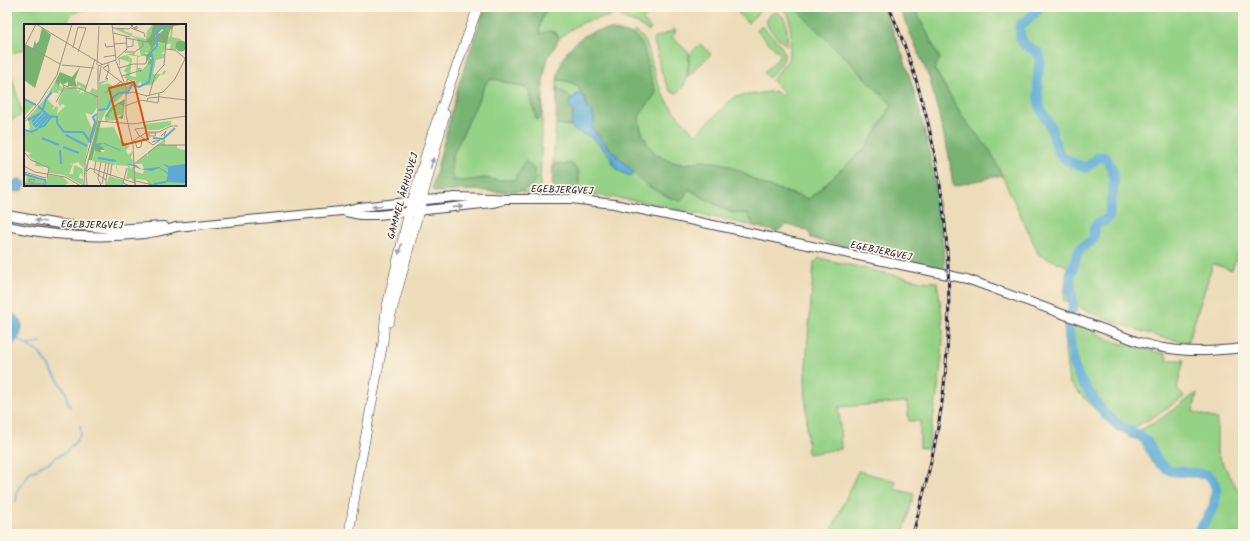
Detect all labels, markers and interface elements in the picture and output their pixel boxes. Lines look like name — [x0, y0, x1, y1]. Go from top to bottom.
inset map — [24, 24, 186, 186]
street label: GAMMEL ÅRHUSVEJ — [383, 151, 423, 241]
one-way arrow — [429, 156, 435, 168]
street label: EGEBJERGVEJ — [530, 181, 594, 199]
one-way arrow — [371, 202, 383, 209]
one-way arrow — [452, 203, 464, 210]
street label: EGEBJERGVEJ — [61, 216, 124, 234]
one-way arrow — [34, 217, 46, 223]
street label: EGEBJERGVEJ — [849, 237, 914, 265]
one-way arrow — [397, 244, 403, 256]

